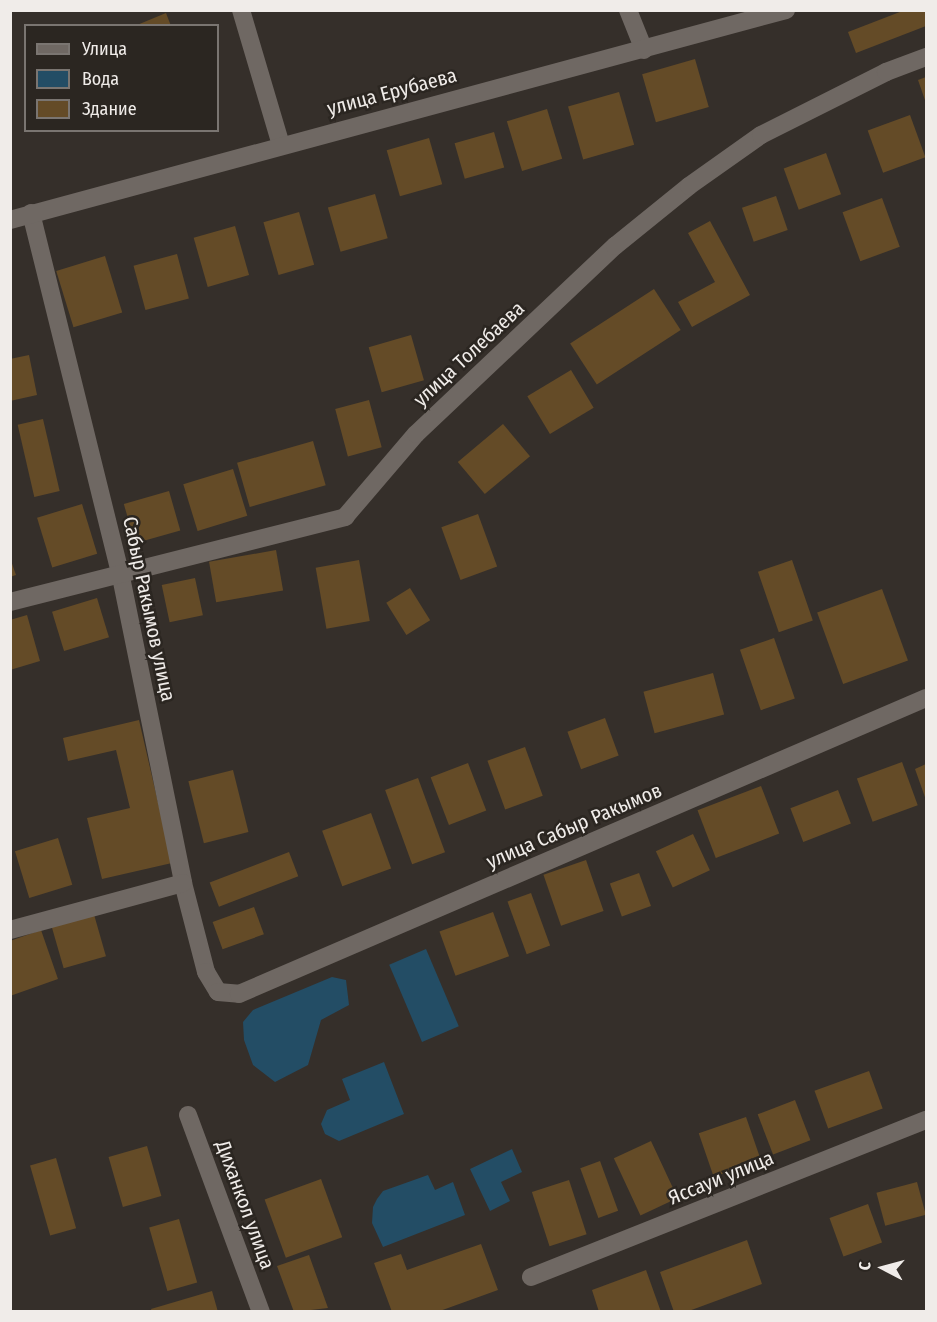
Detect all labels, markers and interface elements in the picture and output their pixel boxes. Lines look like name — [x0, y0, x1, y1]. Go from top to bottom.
legend — [24, 24, 219, 132]
text: Улица — [82, 38, 127, 60]
street label: улица Ерубаева — [325, 63, 459, 121]
text: Вода — [82, 68, 119, 90]
text: Здание — [82, 98, 137, 120]
street label: улица Толебаева — [409, 296, 529, 412]
street label: Сабыр Ракымов улица — [118, 514, 180, 704]
street label: улица Сабыр Ракымов — [483, 778, 665, 874]
street label: Диханкол улица — [211, 1137, 279, 1273]
street label: Яссауи улица — [665, 1146, 777, 1210]
north arrow — [853, 1238, 913, 1298]
text: С — [855, 1261, 874, 1271]

